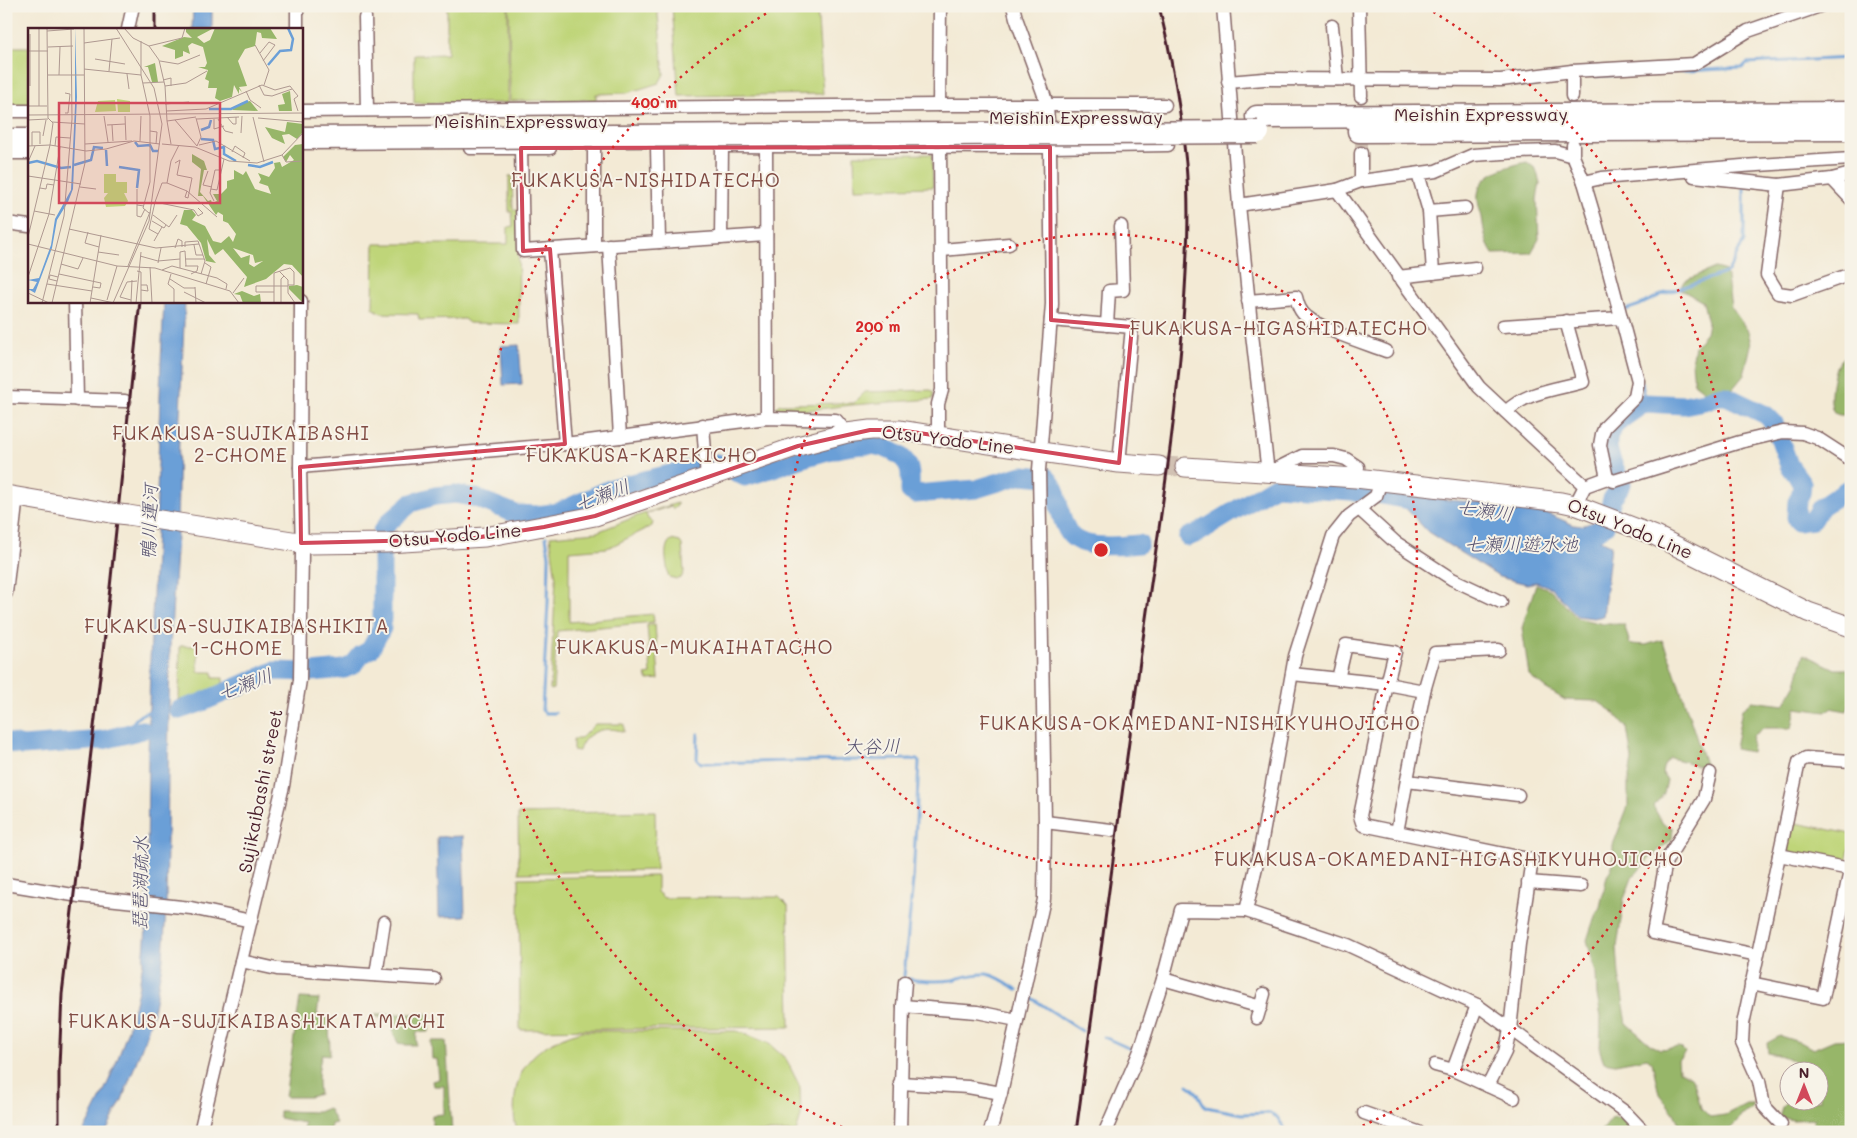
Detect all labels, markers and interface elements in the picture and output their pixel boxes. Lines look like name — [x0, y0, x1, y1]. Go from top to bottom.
inset map — [28, 28, 302, 302]
text: 400 m — [631, 92, 677, 112]
street label: Meishin Expressway — [1394, 102, 1568, 126]
street label: Meishin Expressway — [989, 105, 1163, 129]
street label: Meishin Expressway — [434, 109, 608, 133]
district label: FUKAKUSA-NISHIDATECHO — [511, 167, 781, 192]
district label: FUKAKUSA-HIGASHIDATECHO — [1130, 315, 1428, 340]
text: 200 m — [856, 316, 901, 336]
street label: Otsu Yodo Line — [881, 419, 1016, 459]
district label: FUKAKUSA-SUJIKAIBASHI 2-CHOME — [112, 420, 370, 467]
district label: FUKAKUSA-KAREKICHO — [526, 442, 758, 467]
water label: 七瀬川 — [571, 473, 633, 516]
water label: 鴨川運河 — [135, 481, 162, 560]
street label: Otsu Yodo Line — [1564, 492, 1696, 564]
water label: 七瀬川 — [1455, 493, 1515, 526]
street label: Otsu Yodo Line — [388, 517, 522, 553]
water label: 七瀬川遊水池 — [1464, 531, 1579, 556]
centre of rings — [1092, 541, 1110, 559]
district label: FUKAKUSA-SUJIKAIBASHIKITA 1-CHOME — [84, 613, 390, 660]
district label: FUKAKUSA-MUKAIHATACHO — [556, 634, 834, 659]
water label: 七瀬川 — [214, 662, 276, 705]
street label: Sujikaibashi street — [232, 707, 288, 875]
district label: FUKAKUSA-OKAMEDANI-NISHIKYUHOJICHO — [979, 710, 1421, 735]
water label: 大谷川 — [843, 733, 901, 758]
water label: 琵琶湖疏水 — [126, 835, 153, 931]
district label: FUKAKUSA-OKAMEDANI-HIGASHIKYUHOJICHO — [1214, 846, 1684, 871]
district label: FUKAKUSA-SUJIKAIBASHIKATAMACHI — [68, 1008, 446, 1033]
north arrow — [1780, 1060, 1830, 1110]
text: N — [1799, 1063, 1809, 1082]

